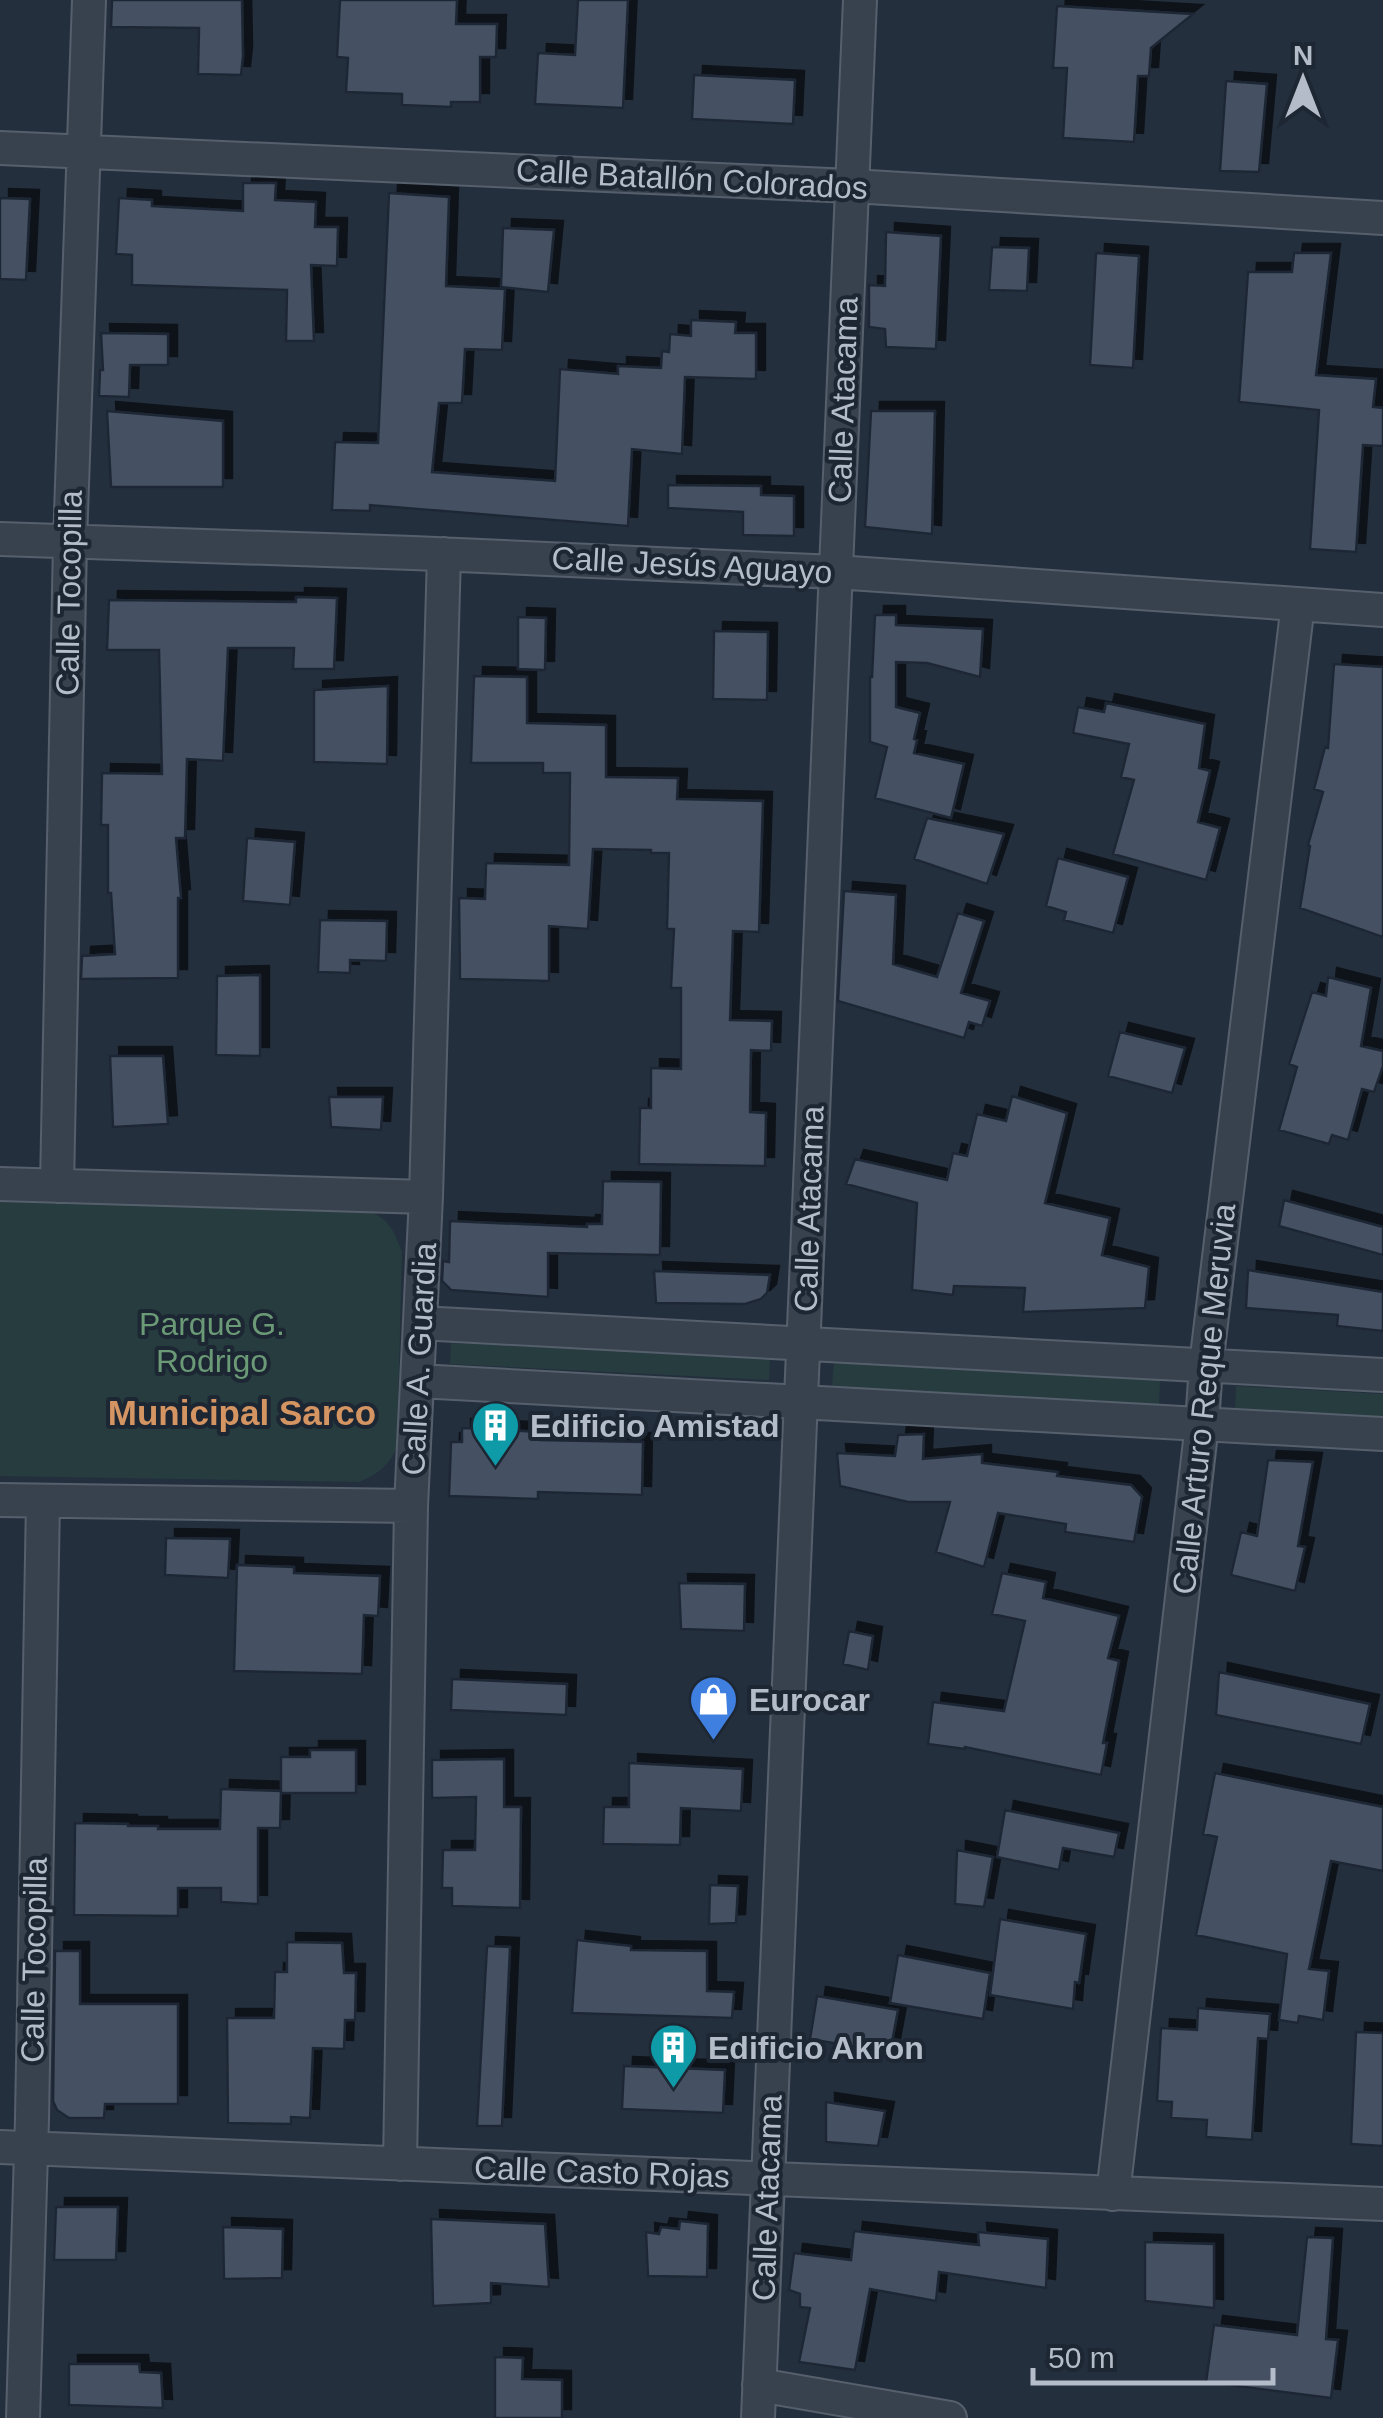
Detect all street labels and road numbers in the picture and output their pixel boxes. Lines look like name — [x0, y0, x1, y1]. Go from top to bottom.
street label: Calle Batallón Colorados — [515, 152, 869, 206]
street label: Calle Atacama — [821, 296, 865, 504]
street label: Calle Tocopilla — [49, 490, 89, 696]
street label: Calle Jesús Aguayo — [551, 540, 833, 590]
street label: Calle Atacama — [787, 1105, 831, 1313]
street label: Calle Arturo Reque Meruvia — [1166, 1201, 1242, 1596]
street label: Calle A. Guardia — [395, 1242, 443, 1476]
street label: Calle Tocopilla — [14, 1857, 54, 2063]
street label: Calle Atacama — [745, 2094, 789, 2302]
street label: Calle Casto Rojas — [473, 2150, 731, 2194]

